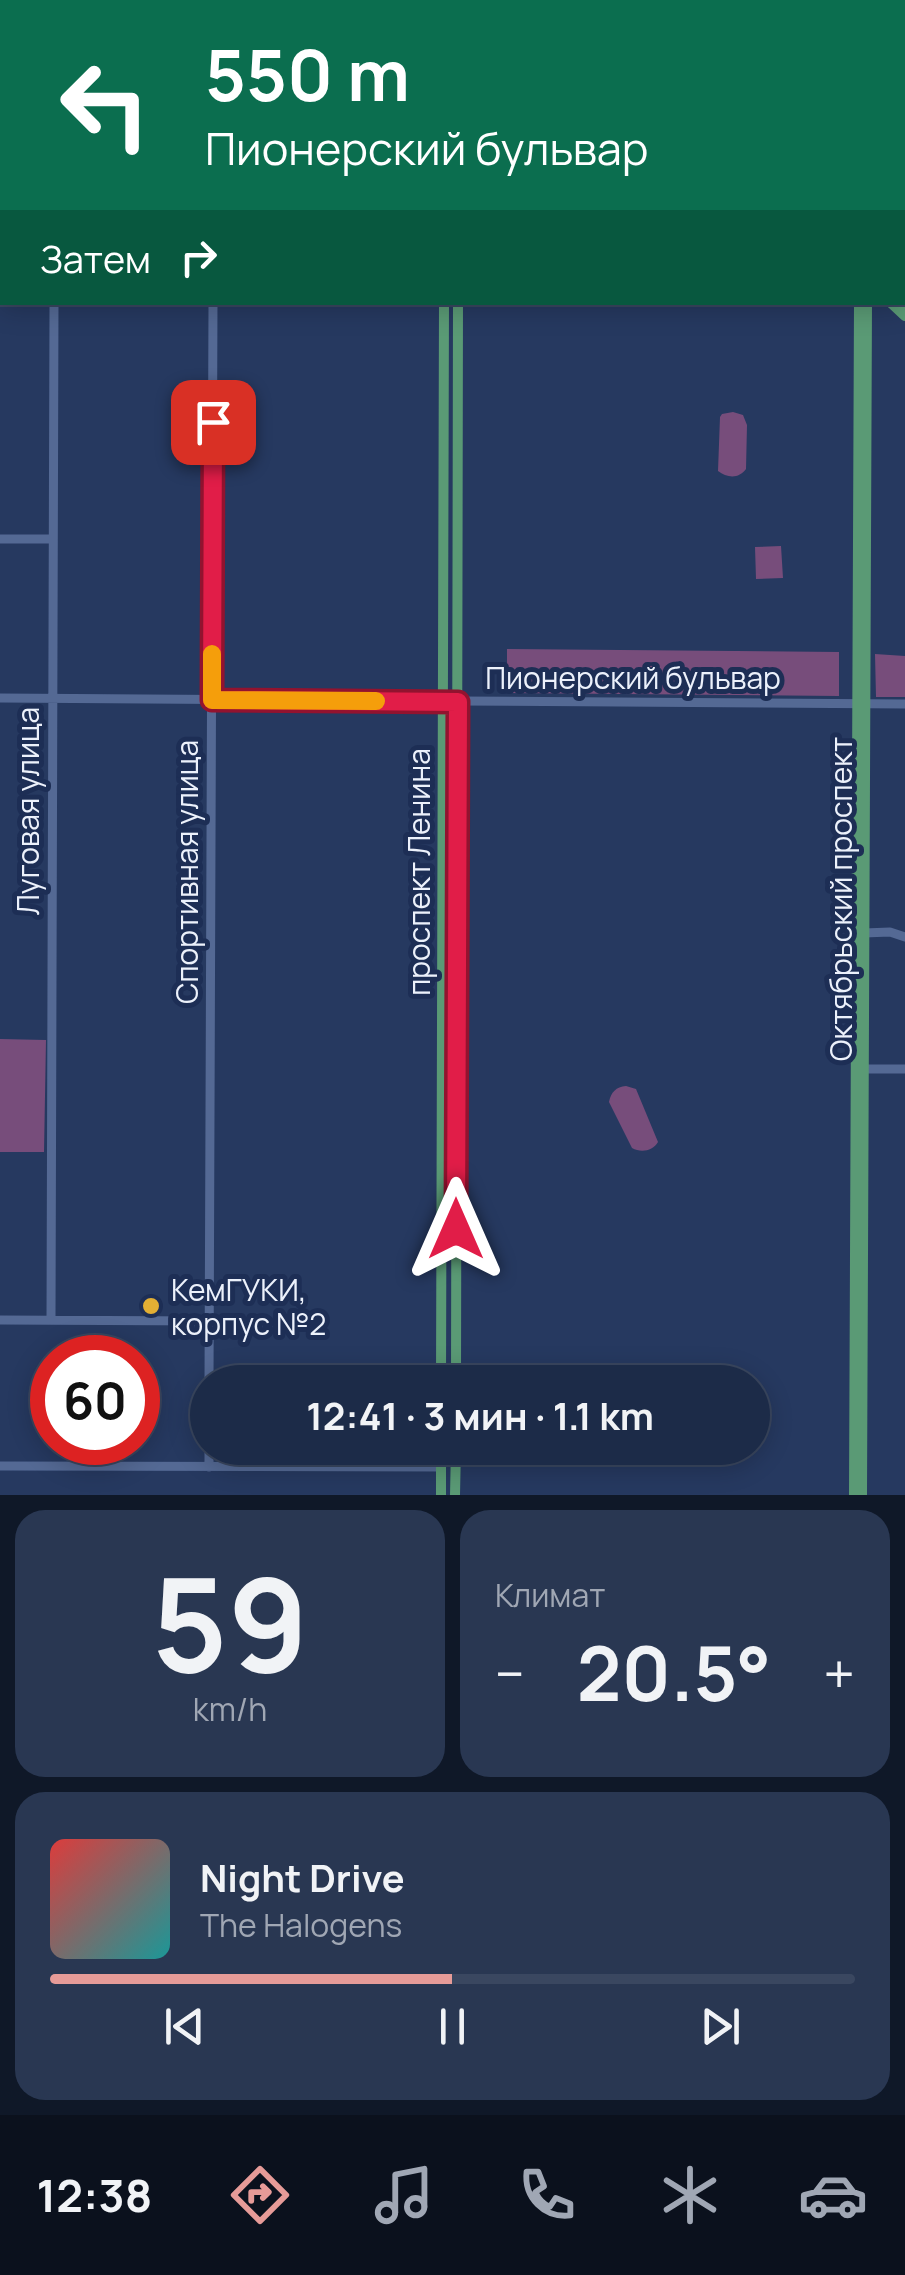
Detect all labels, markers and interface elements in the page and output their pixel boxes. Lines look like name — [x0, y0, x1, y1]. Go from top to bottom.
text: 550 m — [205, 26, 410, 122]
icon: left — [40, 40, 170, 170]
text: Пионерский бульвар — [205, 117, 649, 179]
icon: right — [171, 230, 226, 285]
text: Затем — [40, 232, 151, 284]
pin — [171, 380, 256, 465]
icon: arrive — [186, 395, 241, 450]
street label: Пионерский бульвар — [485, 657, 781, 698]
street label: Луговая улица — [7, 707, 48, 915]
street label: Октябрьский проспект — [820, 737, 861, 1061]
street label: Спортивная улица — [166, 740, 207, 1004]
street label: проспект Ленина — [398, 748, 439, 996]
position arrow — [404, 1177, 508, 1281]
place label: КемГУКИ, корпус №2 — [171, 1269, 326, 1344]
marker: КемГУКИ, корпус №2 — [140, 1295, 162, 1317]
speed limit sign: 60 — [30, 1335, 160, 1465]
text: 12:41 · 3 мин · 1.1 km — [306, 1389, 654, 1441]
text: 59 — [152, 1533, 308, 1711]
text: Климат — [495, 1573, 605, 1617]
text: 20.5° — [577, 1621, 771, 1724]
text: − — [495, 1635, 525, 1711]
text: + — [823, 1635, 855, 1711]
text: km/h — [193, 1687, 267, 1731]
text: Night Drive — [200, 1851, 405, 1903]
text: The Halogens — [200, 1903, 402, 1947]
icon: previous — [157, 1999, 212, 2054]
icon: pause — [425, 1999, 480, 2054]
icon: next — [693, 1999, 748, 2054]
icon: directions — [225, 2160, 295, 2230]
icon: music — [369, 2160, 439, 2230]
icon: phone — [512, 2160, 582, 2230]
icon: climate — [655, 2160, 725, 2230]
icon: car — [798, 2160, 868, 2230]
text: 12:38 — [37, 2164, 152, 2226]

